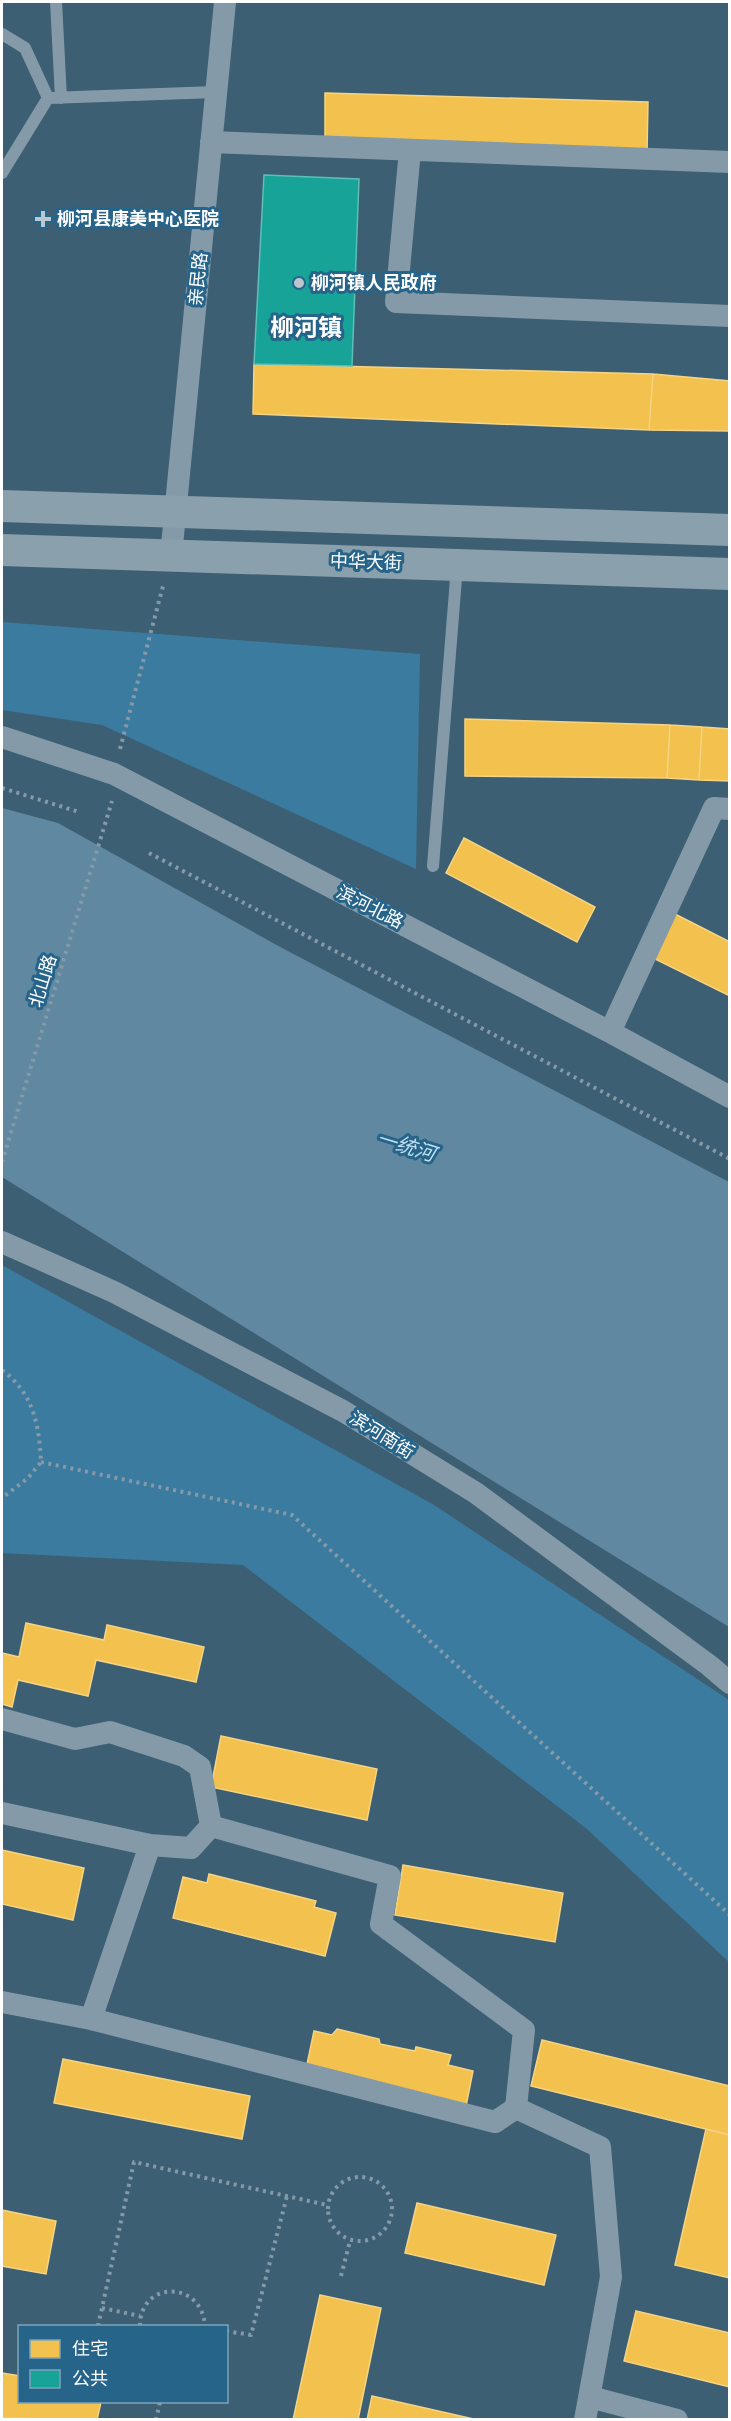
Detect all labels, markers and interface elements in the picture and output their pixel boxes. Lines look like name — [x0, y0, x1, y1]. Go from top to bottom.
place label: 柳河县康美中心医院 — [57, 207, 219, 229]
marker: 柳河县康美中心医院 — [34, 210, 52, 228]
street label: 亲民路 — [183, 251, 211, 307]
place label: 柳河镇人民政府 — [311, 271, 437, 293]
marker: 柳河镇人民政府 — [292, 276, 306, 290]
district label: 柳河镇 — [270, 312, 342, 341]
street label: 中华大街 — [330, 549, 402, 573]
street label: 滨河北路 — [333, 880, 408, 932]
street label: 北山路 — [24, 952, 60, 1010]
water label: 一统河 — [374, 1125, 442, 1166]
street label: 滨河南街 — [346, 1406, 419, 1463]
legend — [18, 2325, 228, 2403]
text: 住宅 — [72, 2337, 108, 2359]
text: 公共 — [72, 2367, 108, 2389]

